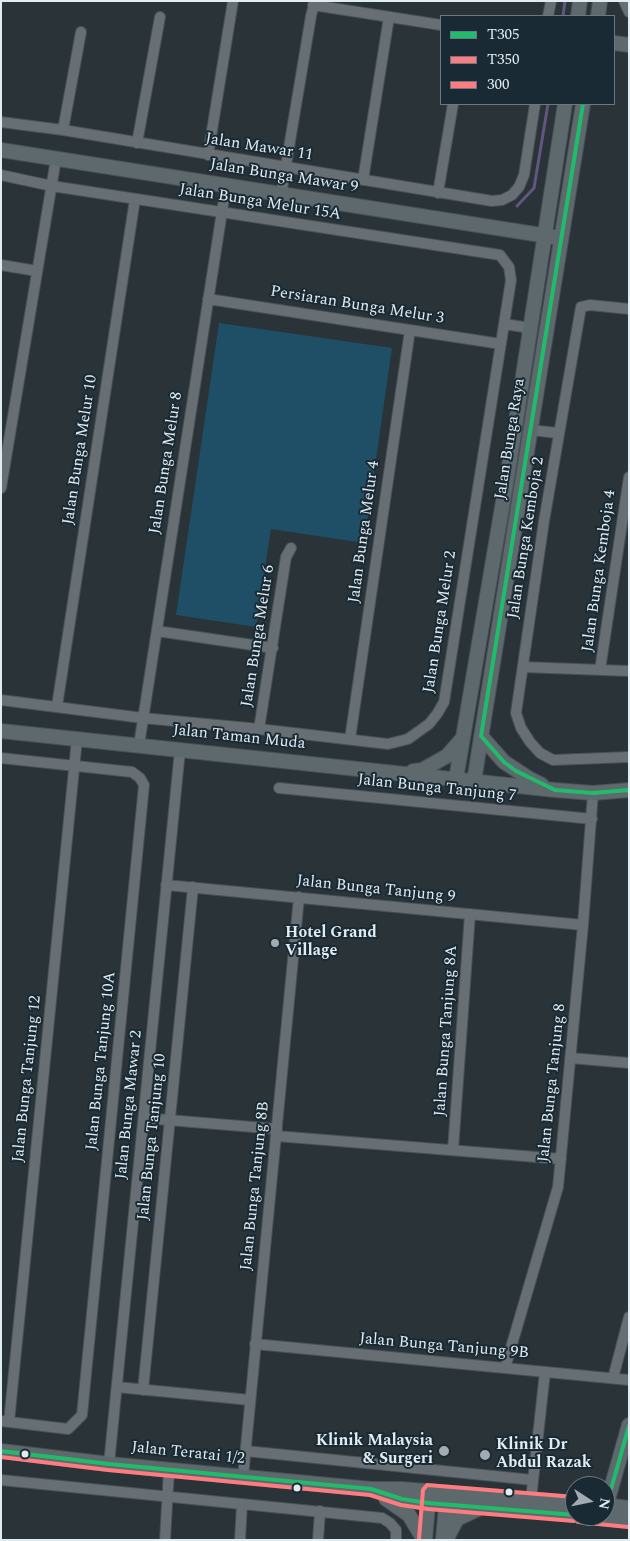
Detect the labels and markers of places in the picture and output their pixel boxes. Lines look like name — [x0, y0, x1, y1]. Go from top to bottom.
place label: Hotel Grand Village — [285, 924, 377, 962]
marker: Hotel Grand Village — [269, 937, 281, 949]
place label: Klinik Malaysia & Surgeri — [316, 1432, 433, 1470]
place label: Klinik Dr Abdul Razak — [496, 1436, 591, 1474]
marker: Klinik Malaysia & Surgeri — [437, 1444, 451, 1458]
marker: Klinik Dr Abdul Razak — [478, 1448, 492, 1462]
unlabelled marker — [20, 1449, 30, 1459]
unlabelled marker — [292, 1483, 302, 1493]
unlabelled marker — [504, 1487, 514, 1497]

